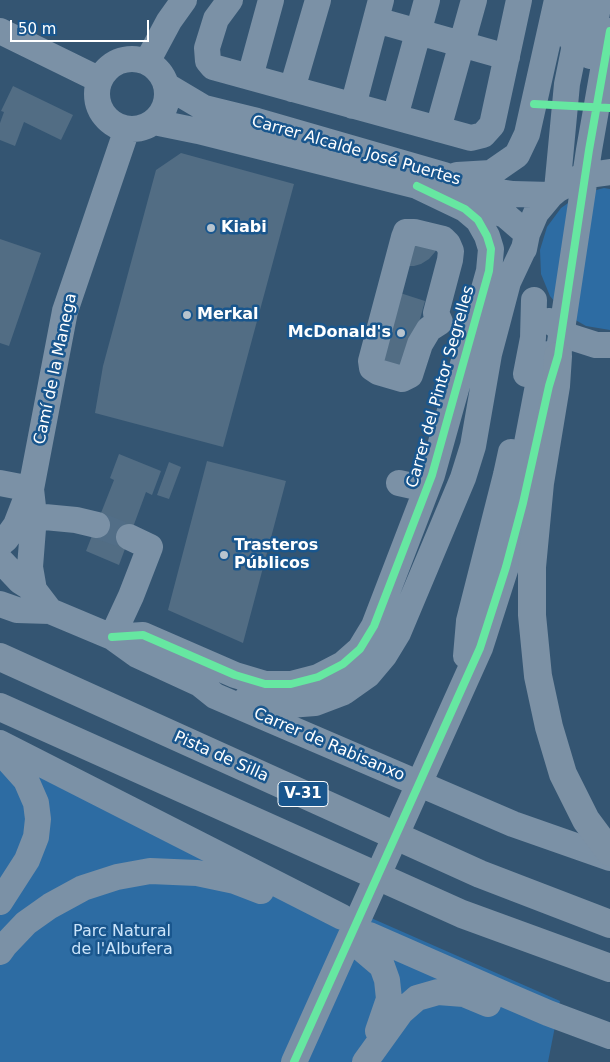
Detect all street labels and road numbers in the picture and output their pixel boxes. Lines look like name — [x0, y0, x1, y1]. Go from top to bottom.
street label: Carrer Alcalde José Puertes — [249, 112, 463, 190]
street label: Carrer del Pintor Segrelles — [403, 284, 479, 490]
street label: Camí de la Manega — [31, 292, 81, 446]
street label: Carrer de Rabisanxo — [251, 704, 407, 786]
street label: Pista de Silla — [171, 728, 271, 786]
road number: V-31 — [278, 782, 328, 806]

